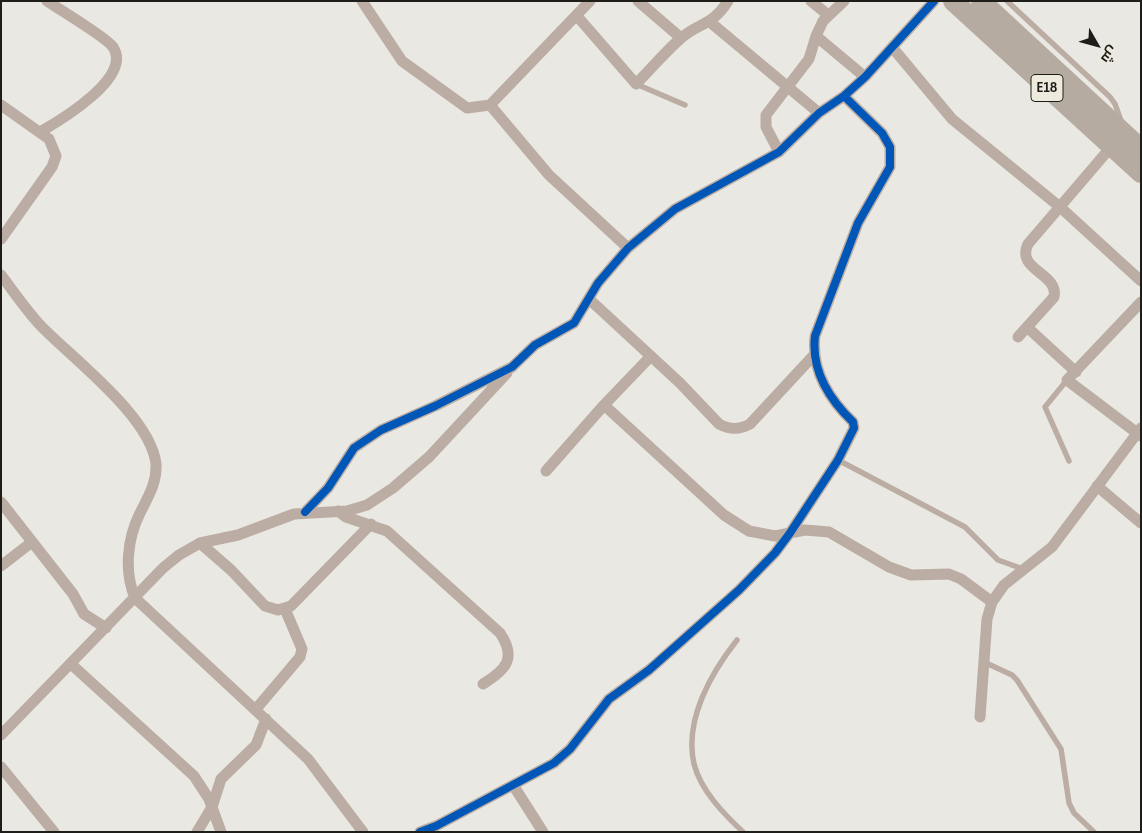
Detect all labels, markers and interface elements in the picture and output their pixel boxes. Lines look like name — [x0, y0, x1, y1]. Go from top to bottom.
north arrow — [1072, 20, 1122, 70]
text: ش — [1097, 42, 1121, 67]
road number: E18 — [1031, 75, 1063, 102]

